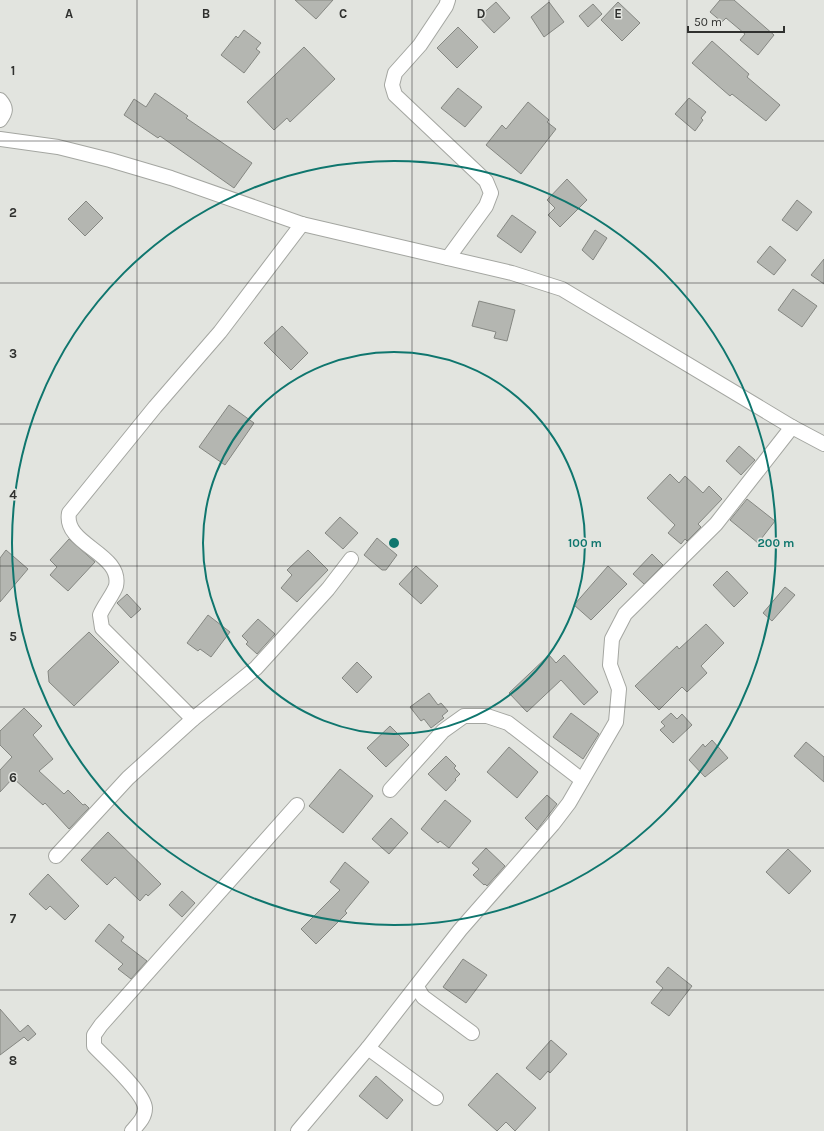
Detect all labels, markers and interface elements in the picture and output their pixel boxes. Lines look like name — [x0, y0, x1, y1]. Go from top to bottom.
text: A — [65, 6, 73, 21]
text: B — [202, 6, 210, 21]
text: C — [339, 6, 347, 21]
text: D — [477, 6, 486, 21]
text: E — [614, 6, 622, 21]
scale bar — [688, 8, 784, 34]
text: 50 m — [694, 15, 722, 29]
text: 1 — [11, 63, 15, 78]
text: 2 — [9, 205, 17, 220]
text: 3 — [9, 346, 17, 361]
text: 4 — [9, 487, 17, 502]
centre of rings — [387, 536, 401, 550]
text: 100 m — [568, 536, 602, 550]
text: 200 m — [758, 536, 794, 550]
text: 5 — [9, 629, 17, 644]
text: 6 — [9, 770, 17, 785]
text: 7 — [10, 911, 17, 926]
text: 8 — [9, 1053, 17, 1068]

